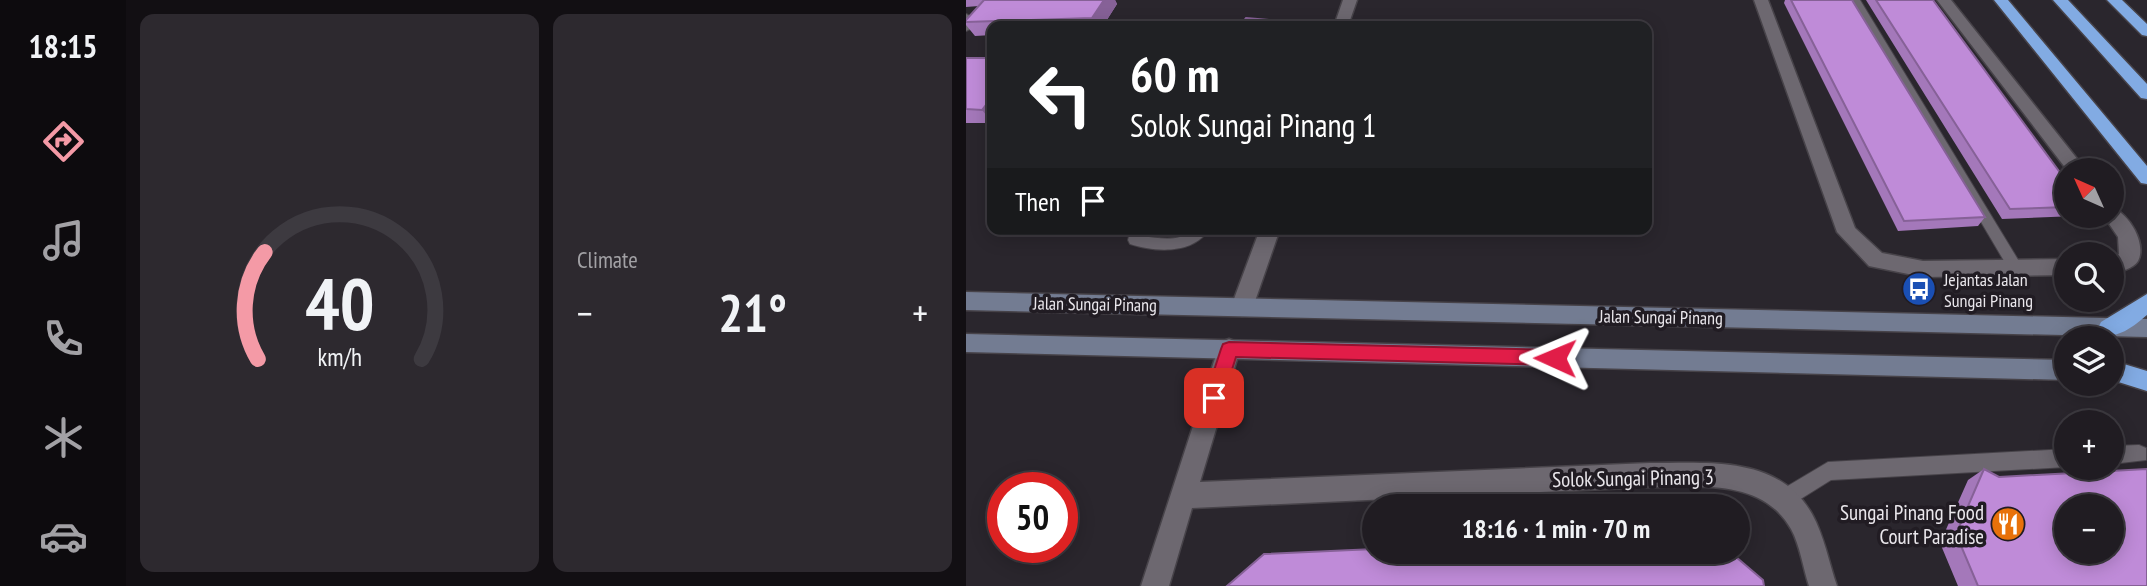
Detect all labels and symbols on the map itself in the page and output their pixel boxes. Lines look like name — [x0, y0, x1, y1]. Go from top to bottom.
north arrow — [2054, 158, 2124, 228]
place label: Jejantas Jalan Sungai Pinang — [1943, 268, 2033, 312]
bus stop icon: Jejantas Jalan Sungai Pinang — [1900, 270, 1938, 308]
street label: Jalan Sungai Pinang — [1032, 291, 1157, 317]
street label: Jalan Sungai Pinang — [1598, 304, 1723, 330]
position arrow — [1518, 321, 1592, 395]
pin — [1184, 368, 1244, 428]
street label: Solok Sungai Pinang 3 — [1552, 463, 1714, 493]
speed limit sign: 50 — [987, 472, 1078, 563]
place label: Sungai Pinang Food Court Paradise — [1840, 499, 1984, 550]
restaurant icon: Sungai Pinang Food Court Paradise — [1989, 505, 2027, 543]

